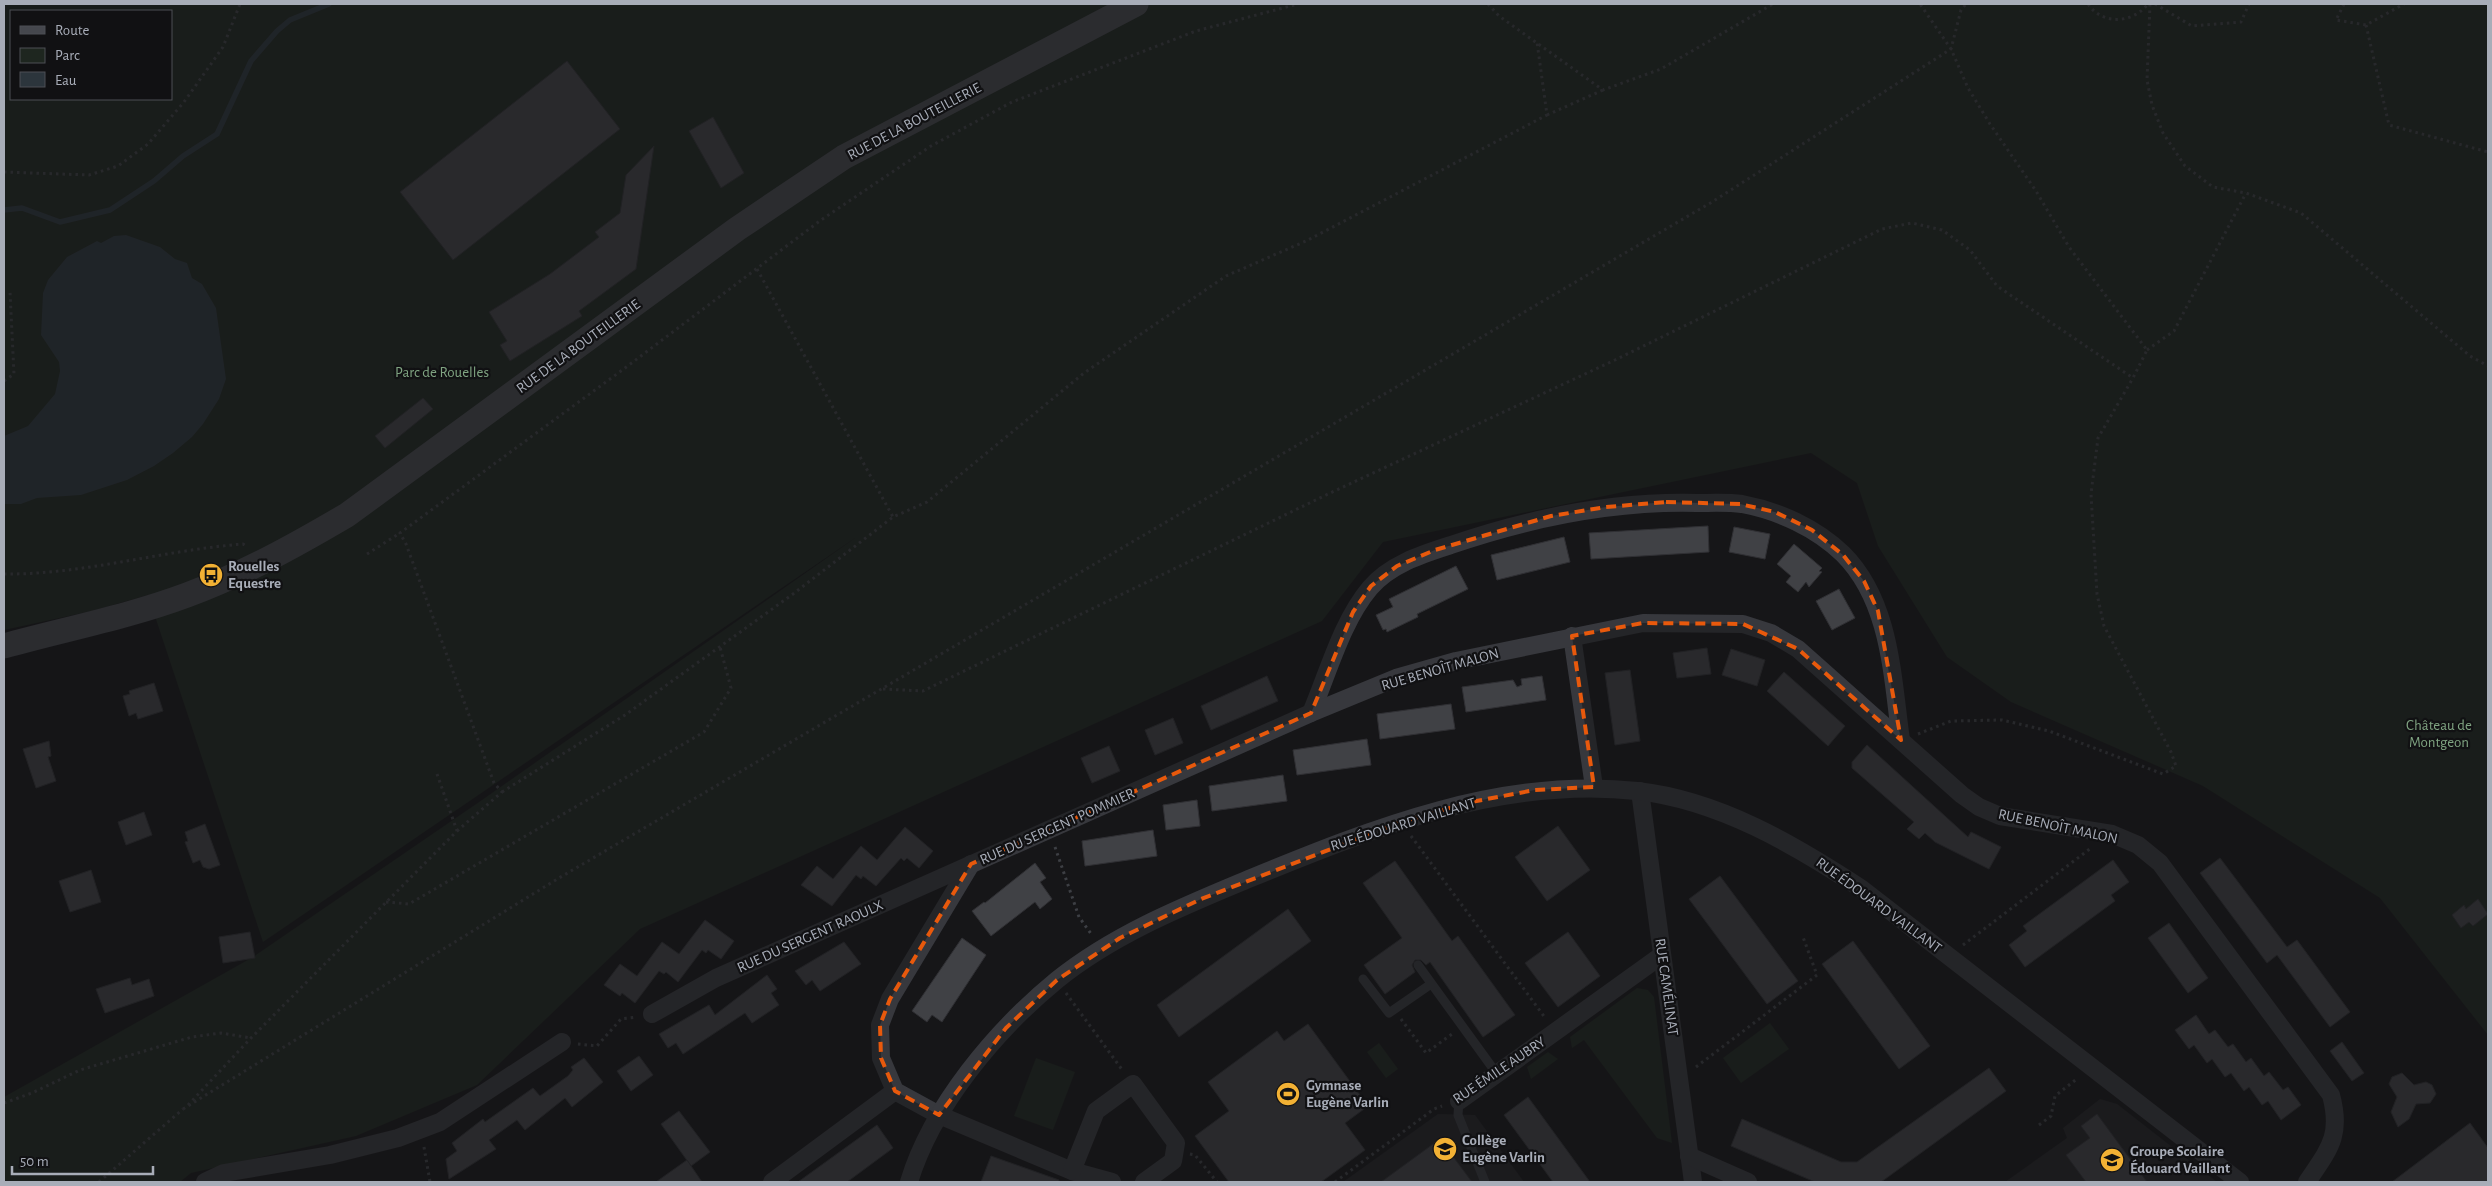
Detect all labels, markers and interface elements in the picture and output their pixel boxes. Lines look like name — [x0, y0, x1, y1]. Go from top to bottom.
legend — [10, 10, 172, 100]
text: Route — [55, 23, 89, 38]
text: Parc — [55, 48, 80, 63]
text: Eau — [55, 73, 77, 88]
street label: RUE DE LA BOUTEILLERIE — [845, 80, 983, 163]
street label: RUE DE LA BOUTEILLERIE — [514, 297, 643, 396]
park label: Parc de Rouelles — [395, 365, 489, 380]
place label: Rouelles Equestre — [228, 559, 281, 591]
bus stop icon: Rouelles Equestre — [198, 562, 224, 588]
street label: RUE BENOÎT MALON — [1379, 645, 1501, 693]
park label: Château de Montgeon — [2406, 718, 2472, 750]
street label: RUE DU SERGENT POMMIER — [977, 785, 1137, 867]
street label: RUE ÉDOUARD VAILLANT — [1328, 793, 1478, 854]
street label: RUE BENOÎT MALON — [1997, 806, 2119, 846]
street label: RUE ÉDOUARD VAILLANT — [1813, 853, 1946, 956]
street label: RUE DU SERGENT RAOULX — [735, 897, 886, 975]
street label: RUE CAMÉLINAT — [1652, 937, 1683, 1037]
street label: RUE ÉMILE AUBRY — [1449, 1032, 1548, 1107]
place label: Gymnase Eugène Varlin — [1306, 1078, 1389, 1110]
sports icon: Gymnase Eugène Varlin — [1275, 1081, 1301, 1107]
place label: Collège Eugène Varlin — [1462, 1133, 1545, 1165]
school or university icon: Collège Eugène Varlin — [1432, 1136, 1458, 1162]
scale bar — [12, 1144, 154, 1176]
place label: Groupe Scolaire Édouard Vaillant — [2130, 1144, 2230, 1176]
school or university icon: Groupe Scolaire Édouard Vaillant — [2099, 1147, 2125, 1173]
text: 50 m — [20, 1154, 49, 1169]

